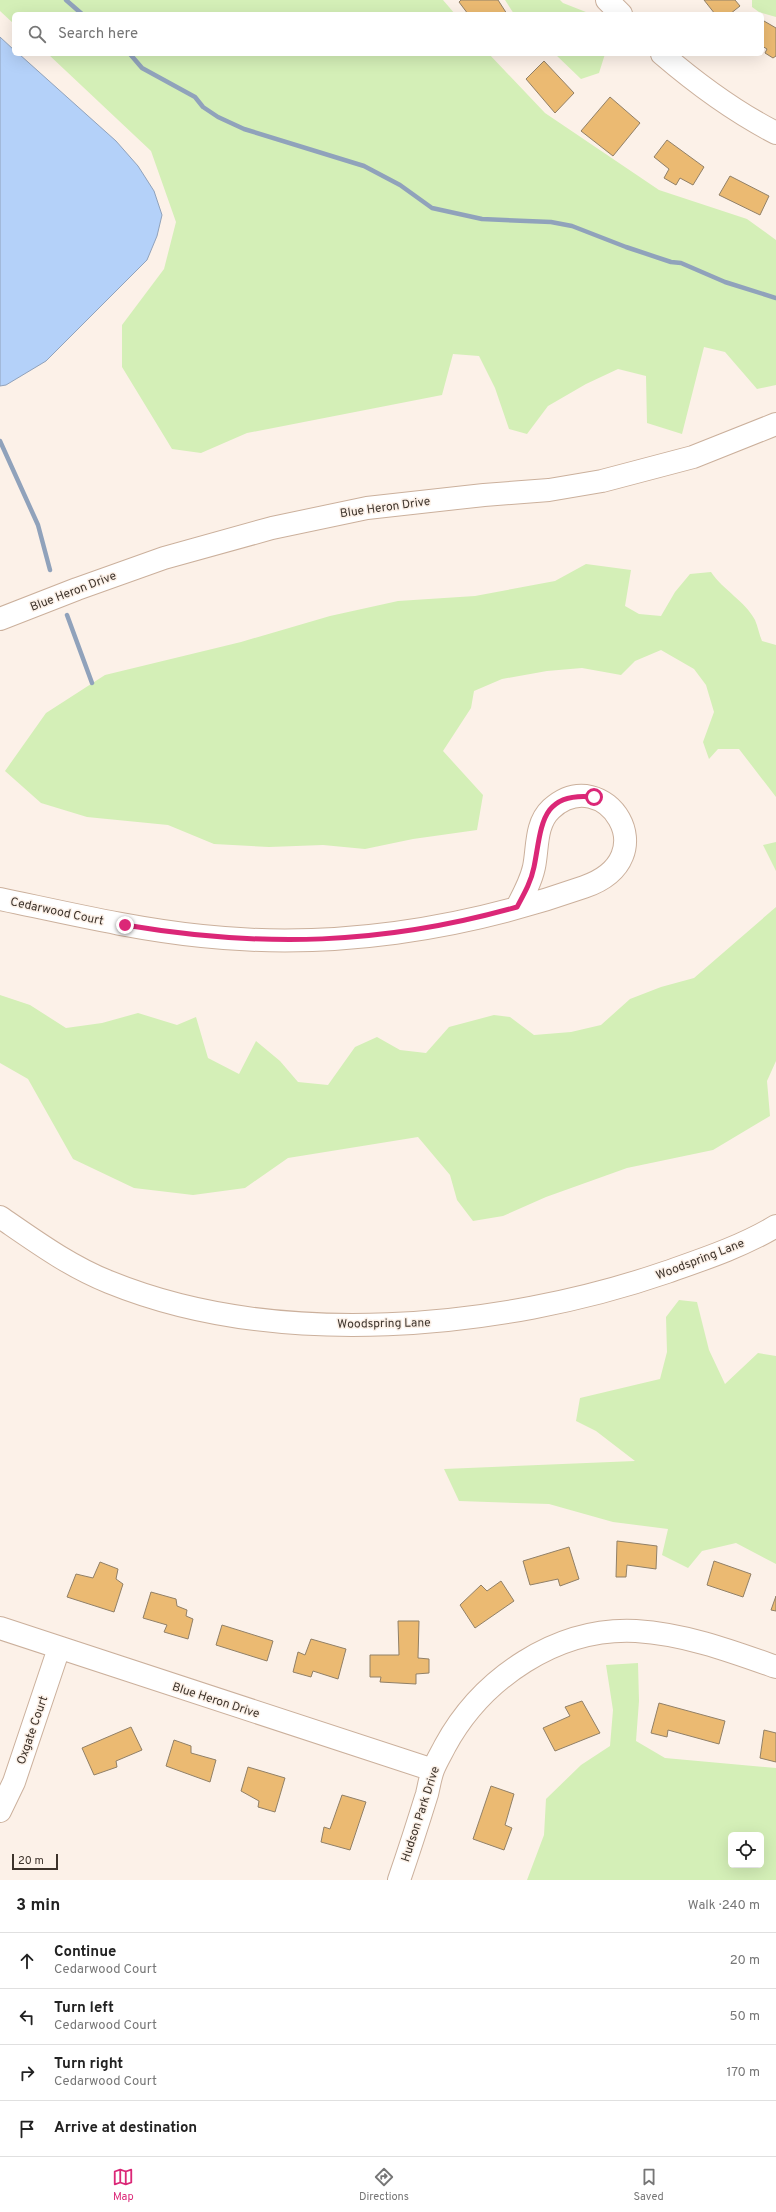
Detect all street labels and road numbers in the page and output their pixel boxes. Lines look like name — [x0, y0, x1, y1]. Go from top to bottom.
street label: Blue Heron Drive — [339, 494, 431, 522]
street label: Blue Heron Drive — [28, 568, 119, 616]
street label: Cedarwood Court — [9, 894, 105, 930]
street label: Woodspring Lane — [654, 1236, 747, 1284]
street label: Woodspring Lane — [337, 1315, 431, 1333]
street label: Blue Heron Drive — [170, 1679, 261, 1723]
street label: Oxgate Court — [14, 1694, 52, 1767]
street label: Hudson Park Drive — [398, 1764, 444, 1864]

